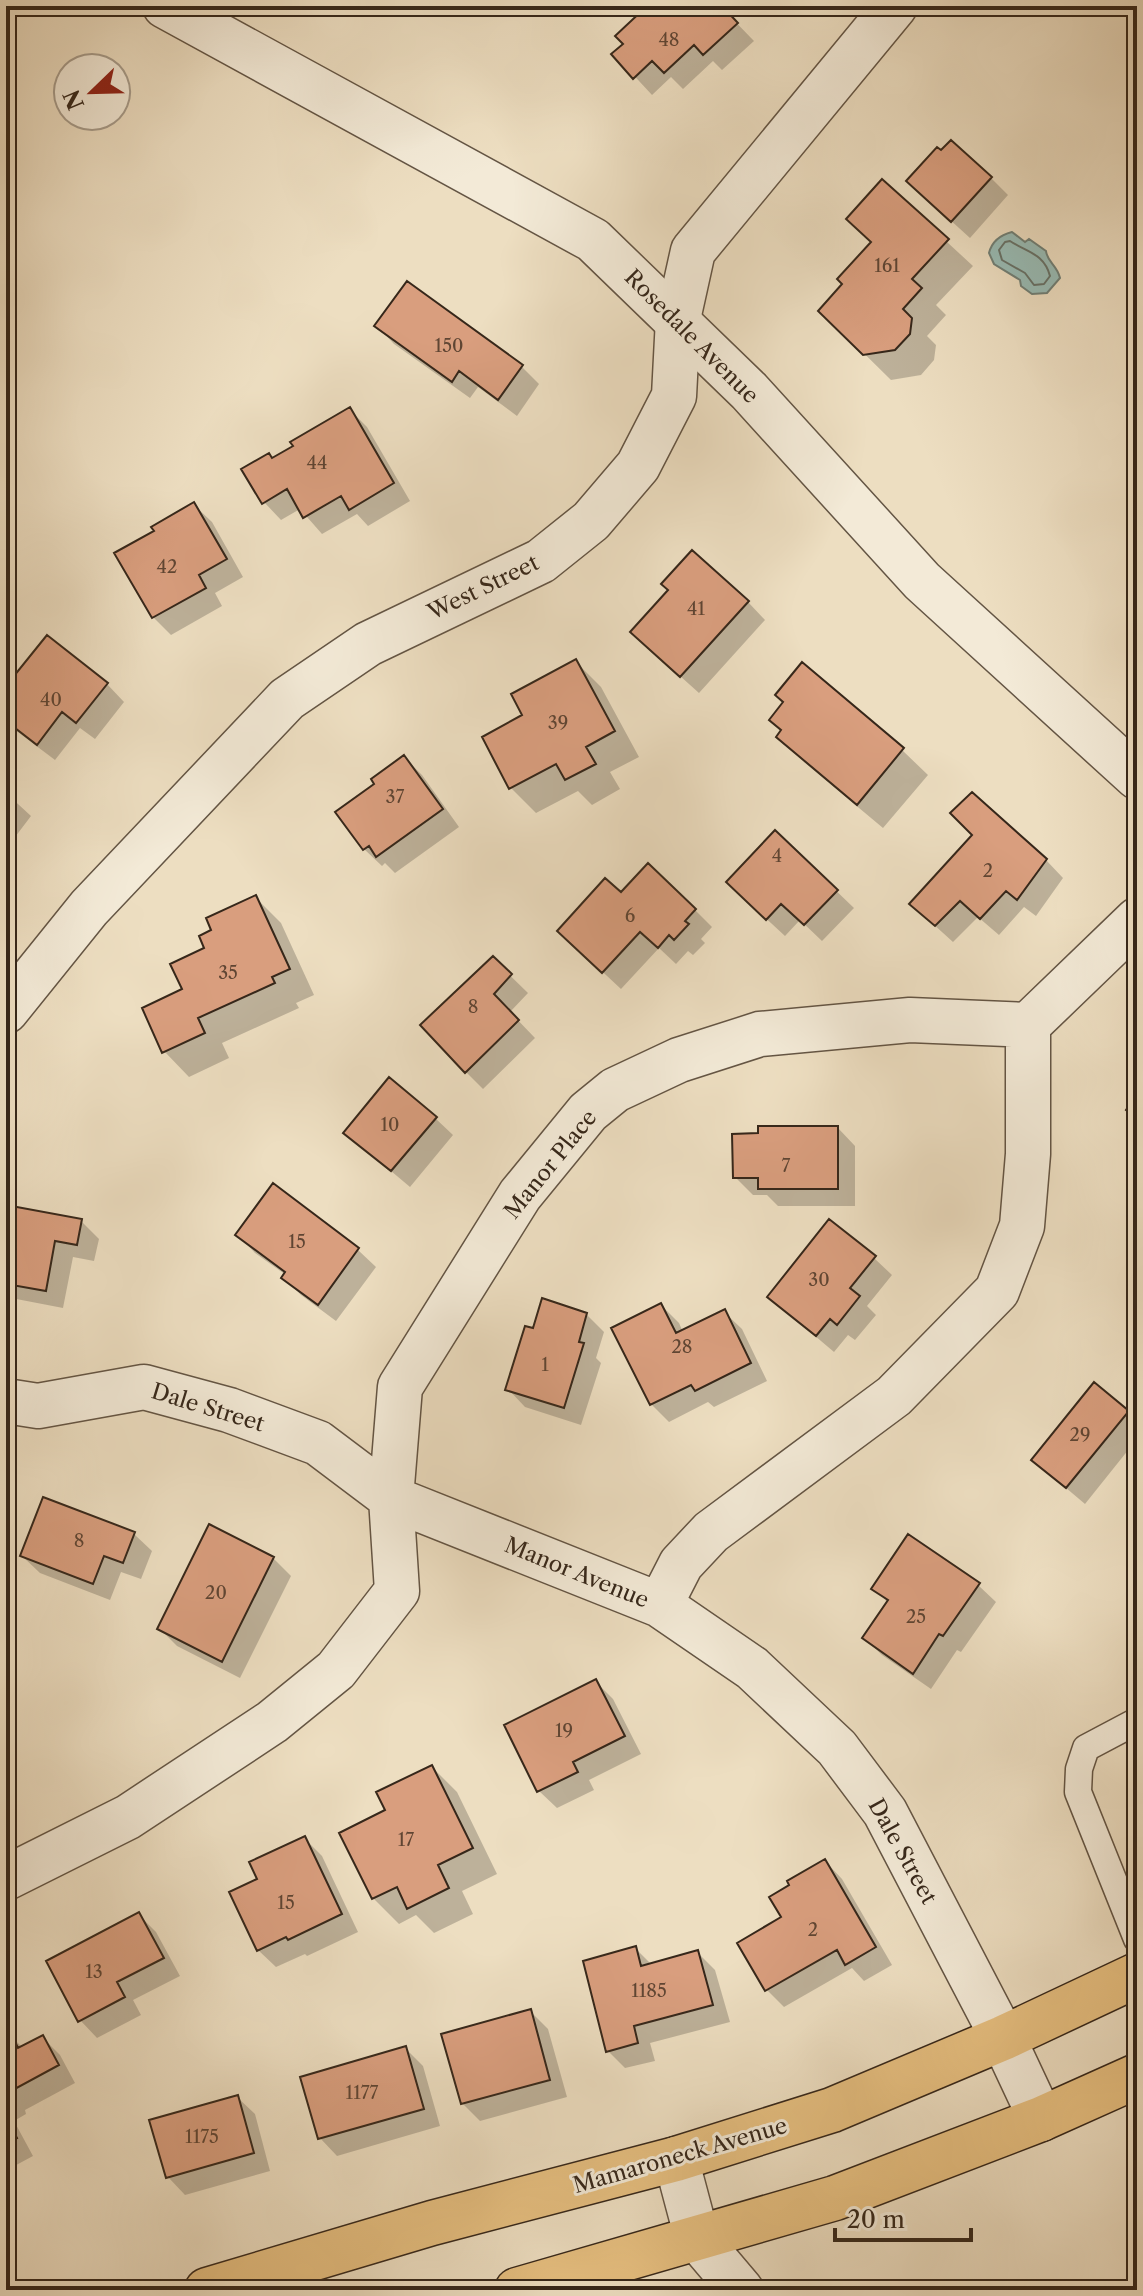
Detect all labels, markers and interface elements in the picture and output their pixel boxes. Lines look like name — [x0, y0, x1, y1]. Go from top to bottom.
house number: 48 — [658, 29, 680, 51]
north arrow — [52, 52, 132, 132]
text: N — [58, 86, 90, 114]
house number: 161 — [874, 255, 900, 277]
street label: Rosedale Avenue — [619, 264, 764, 409]
house number: 150 — [435, 335, 463, 357]
house number: 44 — [307, 452, 327, 474]
street label: West Street — [422, 549, 543, 626]
house number: 42 — [157, 556, 177, 578]
house number: 41 — [687, 598, 705, 620]
house number: 40 — [40, 689, 62, 711]
house number: 39 — [548, 712, 568, 734]
house number: 37 — [386, 786, 405, 808]
house number: 4 — [772, 845, 782, 867]
house number: 2 — [983, 860, 993, 882]
house number: 6 — [625, 905, 635, 927]
house number: 35 — [218, 962, 238, 984]
house number: 8 — [468, 996, 478, 1018]
street label: Manor Place — [498, 1104, 602, 1224]
house number: 10 — [381, 1114, 399, 1136]
house number: 7 — [782, 1155, 791, 1177]
house number: 15 — [288, 1231, 306, 1253]
house number: 30 — [808, 1269, 830, 1291]
house number: 28 — [671, 1336, 693, 1358]
house number: 1 — [541, 1354, 549, 1376]
street label: Dale Street — [148, 1378, 268, 1437]
house number: 29 — [1070, 1424, 1090, 1446]
house number: 8 — [74, 1530, 84, 1552]
street label: Manor Avenue — [501, 1531, 653, 1614]
house number: 20 — [205, 1582, 227, 1604]
house number: 25 — [906, 1606, 926, 1628]
house number: 19 — [555, 1720, 573, 1742]
street label: Dale Street — [863, 1794, 943, 1909]
house number: 17 — [398, 1829, 414, 1851]
house number: 15 — [277, 1892, 295, 1914]
house number: 2 — [808, 1919, 818, 1941]
house number: 13 — [85, 1961, 103, 1983]
house number: 1185 — [631, 1980, 667, 2002]
house number: 1177 — [346, 2082, 379, 2104]
street label: Mamaroneck Avenue — [570, 2112, 790, 2199]
house number: 1175 — [185, 2126, 219, 2148]
scale bar — [835, 2192, 971, 2242]
text: 20 m — [847, 2205, 905, 2234]

